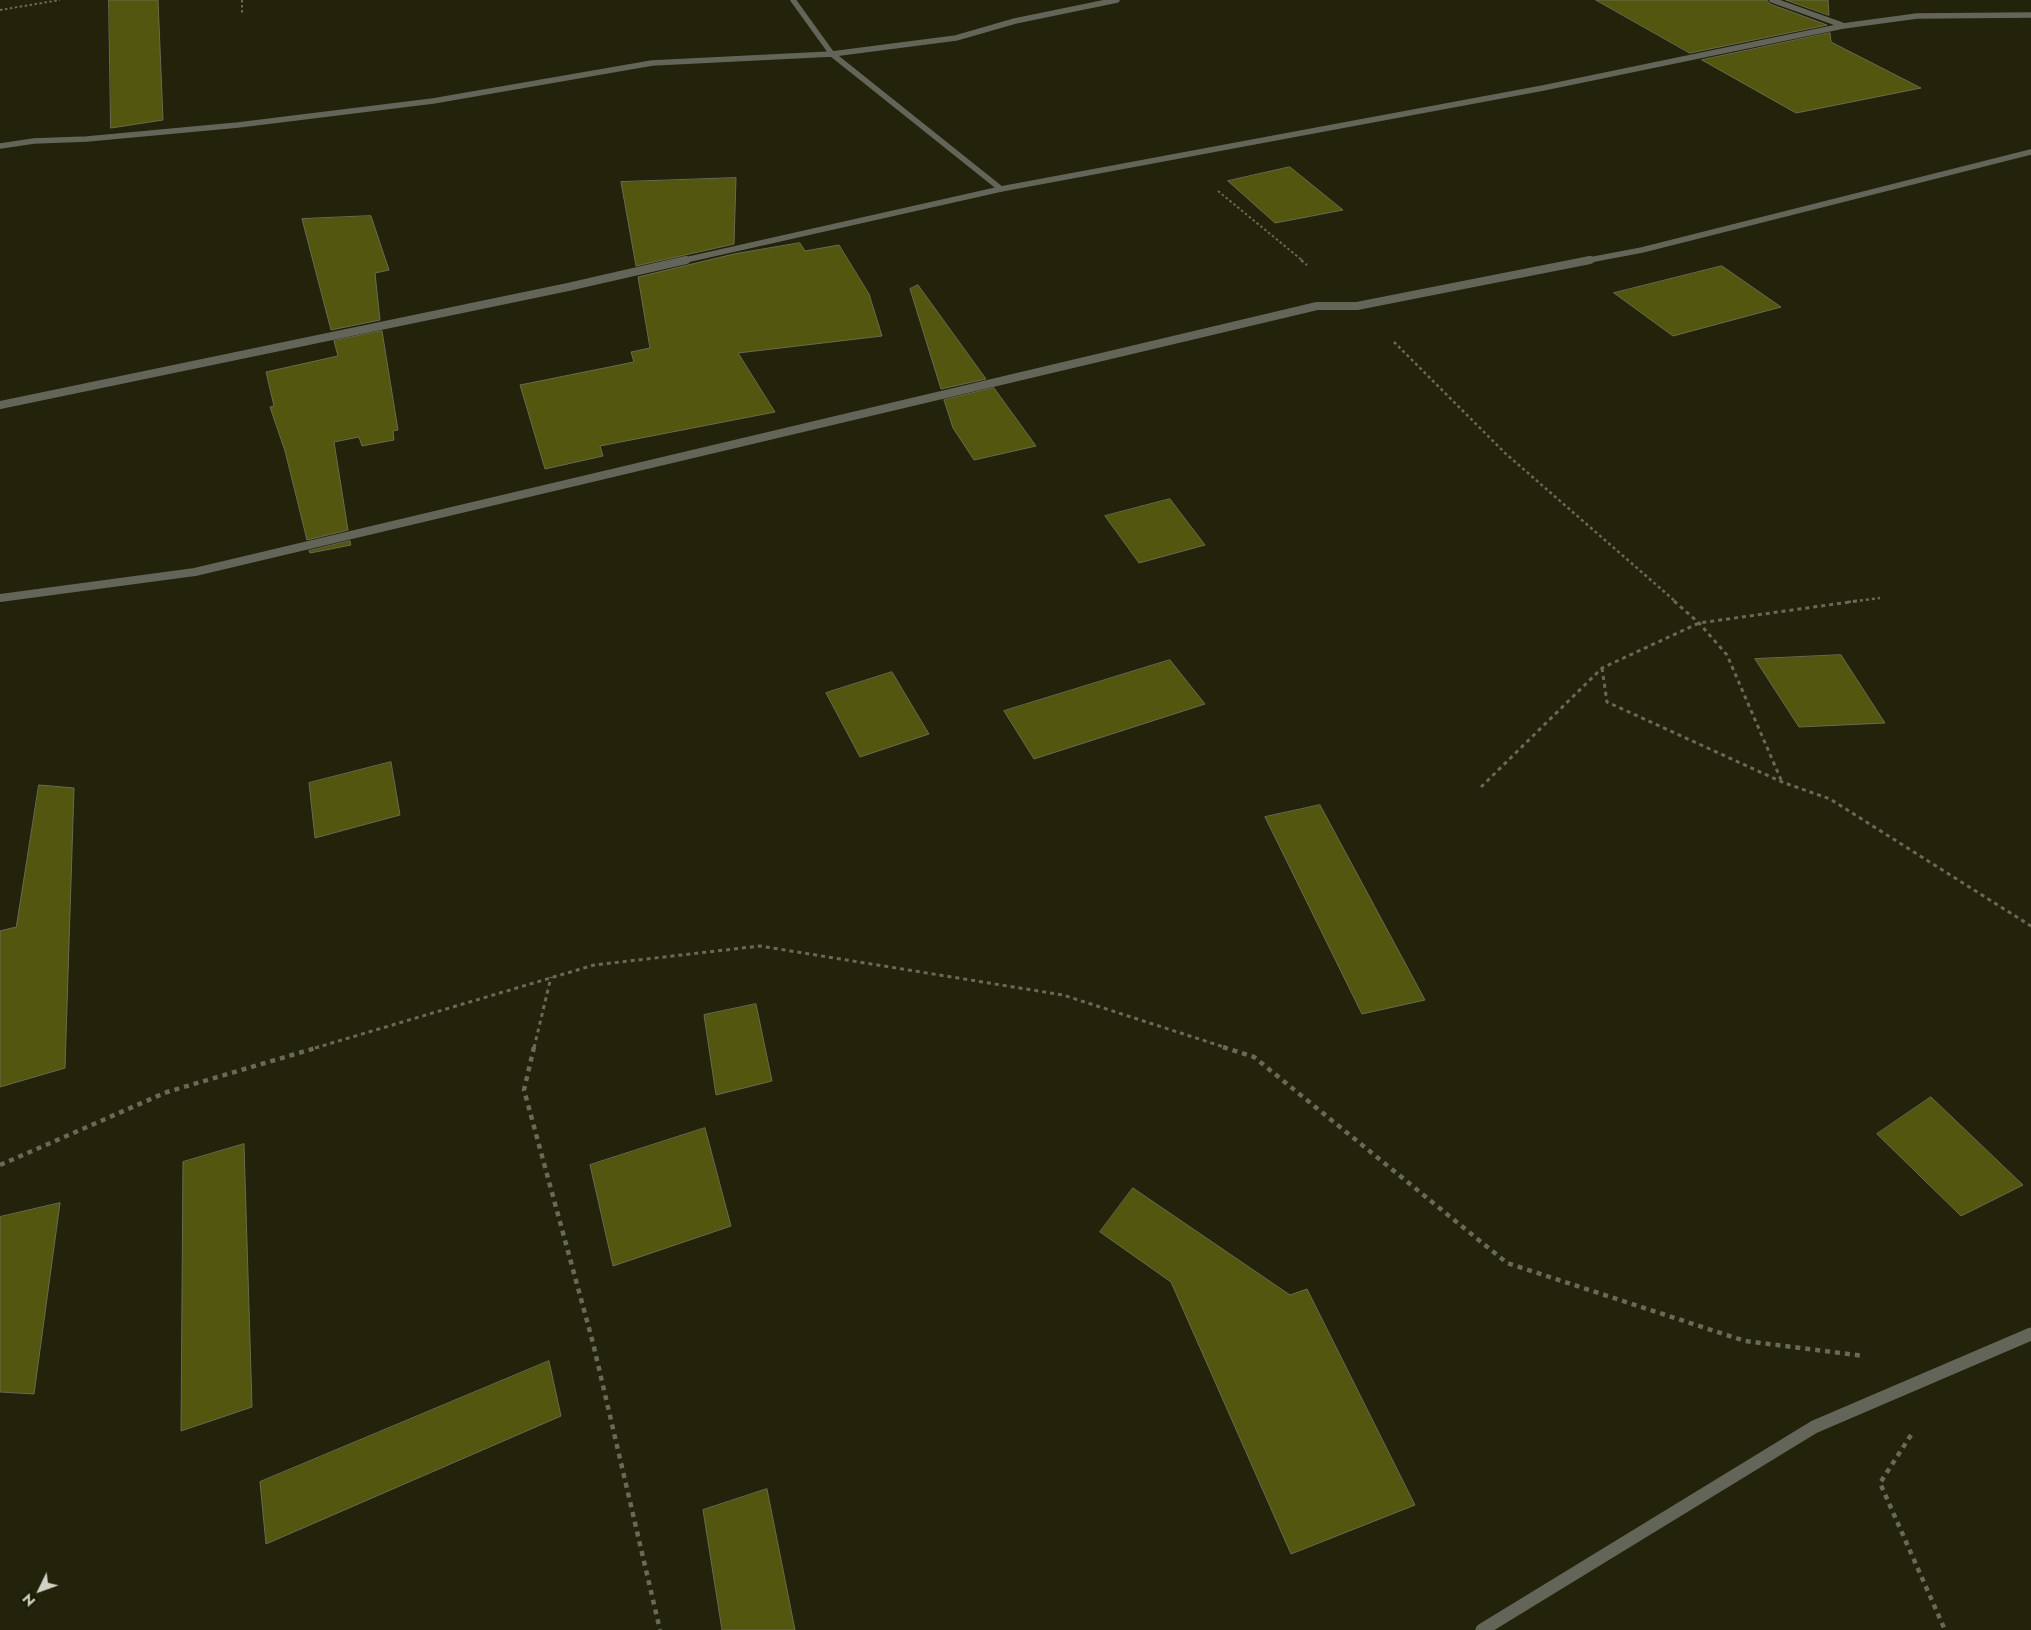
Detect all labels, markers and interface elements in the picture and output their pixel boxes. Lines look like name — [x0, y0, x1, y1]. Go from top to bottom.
north arrow — [15, 1565, 65, 1615]
text: N — [18, 1589, 40, 1611]

